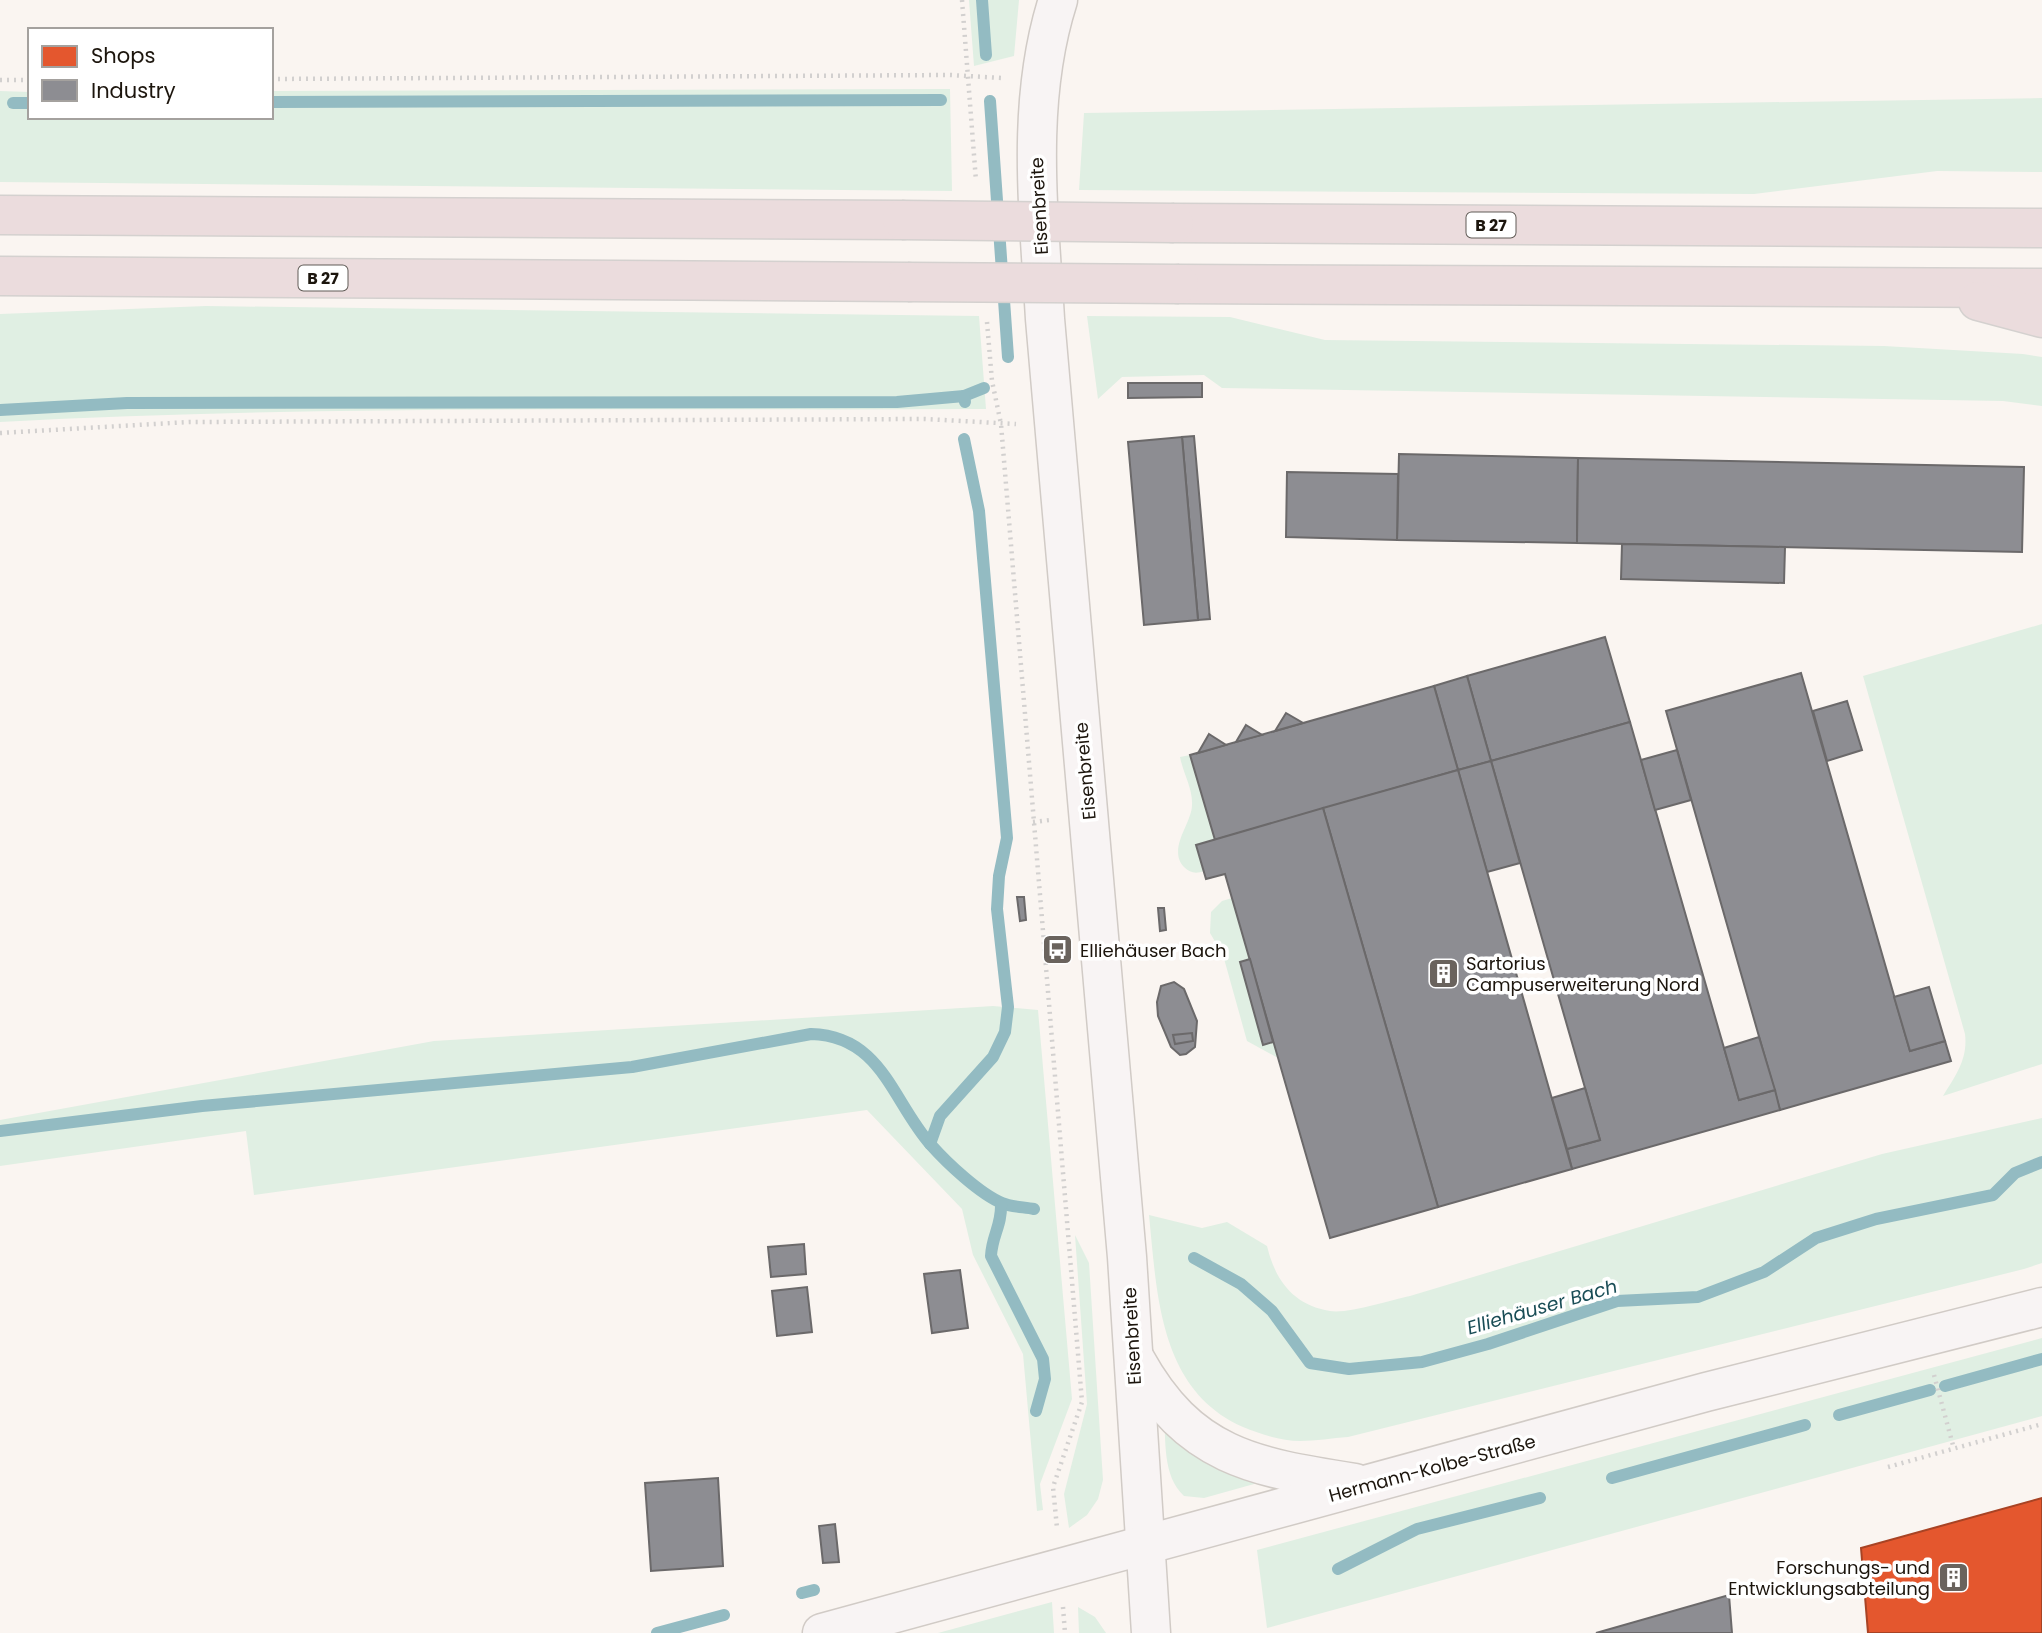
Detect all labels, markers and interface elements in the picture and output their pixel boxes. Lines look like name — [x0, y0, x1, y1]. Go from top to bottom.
legend — [28, 28, 273, 119]
text: Shops — [91, 41, 155, 70]
text: Industry — [91, 76, 176, 105]
street label: Eisenbreite — [1024, 156, 1054, 256]
road number: B 27 — [1466, 213, 1516, 238]
road number: B 27 — [298, 266, 348, 290]
street label: Eisenbreite — [1068, 721, 1102, 821]
bus stop icon: Elliehäuser Bach — [1040, 933, 1074, 967]
place label: Elliehäuser Bach — [1080, 938, 1227, 963]
place label: Sartorius Campuserweiterung Nord — [1466, 951, 1699, 997]
building icon: Sartorius Campuserweiterung Nord — [1426, 956, 1460, 990]
water label: Elliehäuser Bach — [1464, 1273, 1620, 1341]
street label: Eisenbreite — [1117, 1286, 1147, 1386]
street label: Hermann-Kolbe-Straße — [1326, 1428, 1538, 1508]
place label: Forschungs- und Entwicklungsabteilung — [1728, 1555, 1930, 1601]
building icon: Forschungs- und Entwicklungsabteilung — [1936, 1560, 1970, 1594]

